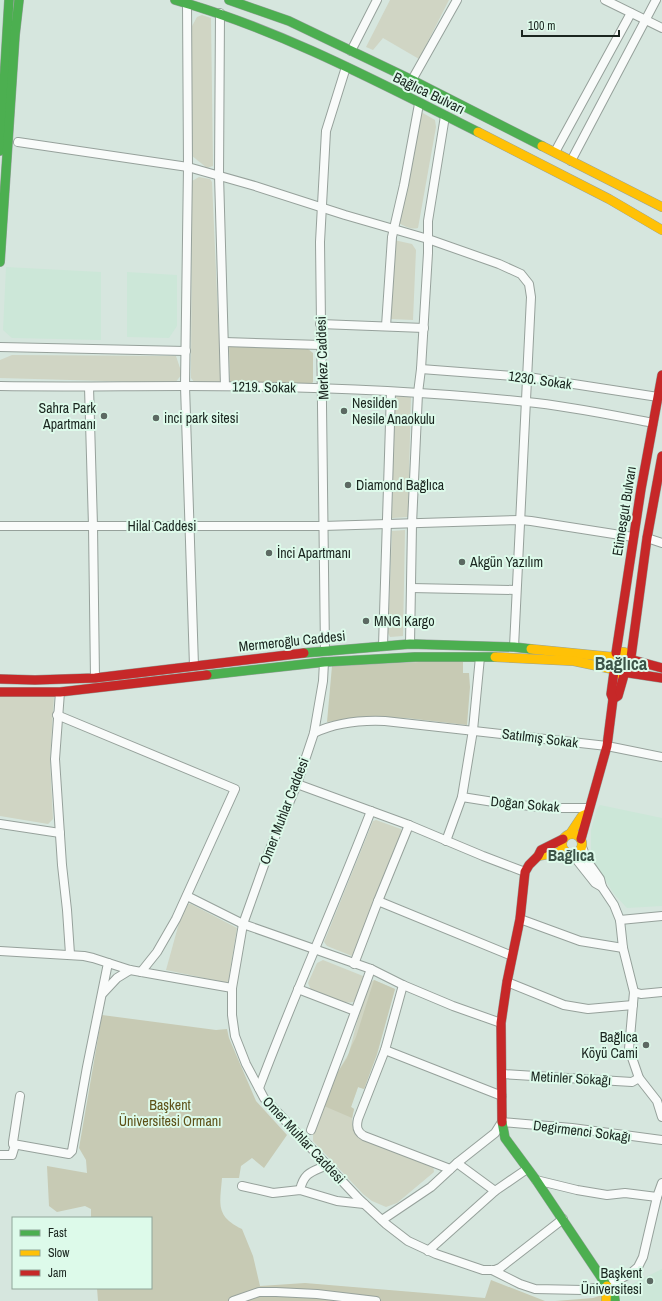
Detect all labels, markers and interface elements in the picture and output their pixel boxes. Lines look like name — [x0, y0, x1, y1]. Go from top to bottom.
scale bar — [522, 12, 619, 38]
text: 100 m — [528, 18, 555, 34]
street label: Bağlıca Bulvarı — [390, 68, 468, 118]
street label: Merkez Caddesi — [312, 316, 332, 400]
street label: 1230. Sokak — [507, 367, 573, 393]
street label: 1219. Sokak — [232, 377, 296, 397]
place label: Nesilden Nesile Anaokulu — [352, 394, 435, 428]
place label: Sahra Park Apartmanı — [39, 399, 96, 433]
marker: Nesilden Nesile Anaokulu — [339, 406, 349, 416]
place label: inci park sitesi — [164, 409, 239, 427]
marker: Sahra Park Apartmanı — [99, 411, 109, 421]
marker: inci park sitesi — [151, 413, 161, 423]
street label: Etimesgut Bulvarı — [608, 465, 640, 557]
place label: Diamond Bağlıca — [356, 476, 445, 494]
marker: Diamond Bağlıca — [343, 480, 353, 490]
street label: Hilal Caddesi — [128, 517, 196, 535]
place label: İnci Apartmanı — [277, 544, 351, 562]
marker: İnci Apartmanı — [264, 548, 274, 558]
place label: Akgün Yazılım — [469, 553, 543, 571]
marker: Akgün Yazılım — [457, 557, 467, 567]
place label: MNG Kargo — [374, 612, 435, 630]
marker: MNG Kargo — [361, 616, 371, 626]
street label: Mermeroğlu Caddesi — [238, 626, 346, 656]
district label: Bağlıca — [595, 651, 648, 676]
street label: Satılmış Sokak — [501, 724, 579, 752]
street label: Omer Muhlar Caddesi — [255, 755, 313, 867]
street label: Doğan Sokak — [490, 792, 560, 816]
district label: Bağlıca — [548, 844, 595, 866]
place label: Bağlıca Köyü Cami — [581, 1028, 639, 1062]
marker: Bağlıca Köyü Cami — [641, 1040, 651, 1050]
street label: Metinler Sokağı — [530, 1067, 612, 1089]
street label: Omer Muhlar Caddesi — [259, 1093, 349, 1187]
park label: Başkent Üniversitesi Ormanı — [119, 1096, 221, 1130]
street label: Degirmenci Sokağı — [532, 1116, 632, 1146]
legend — [12, 1217, 152, 1289]
text: Fast — [48, 1225, 67, 1241]
text: Slow — [48, 1245, 70, 1261]
place label: Başkent Üniversitesi — [581, 1264, 642, 1298]
text: Jam — [48, 1265, 67, 1281]
marker: Başkent Üniversitesi — [645, 1276, 655, 1286]

